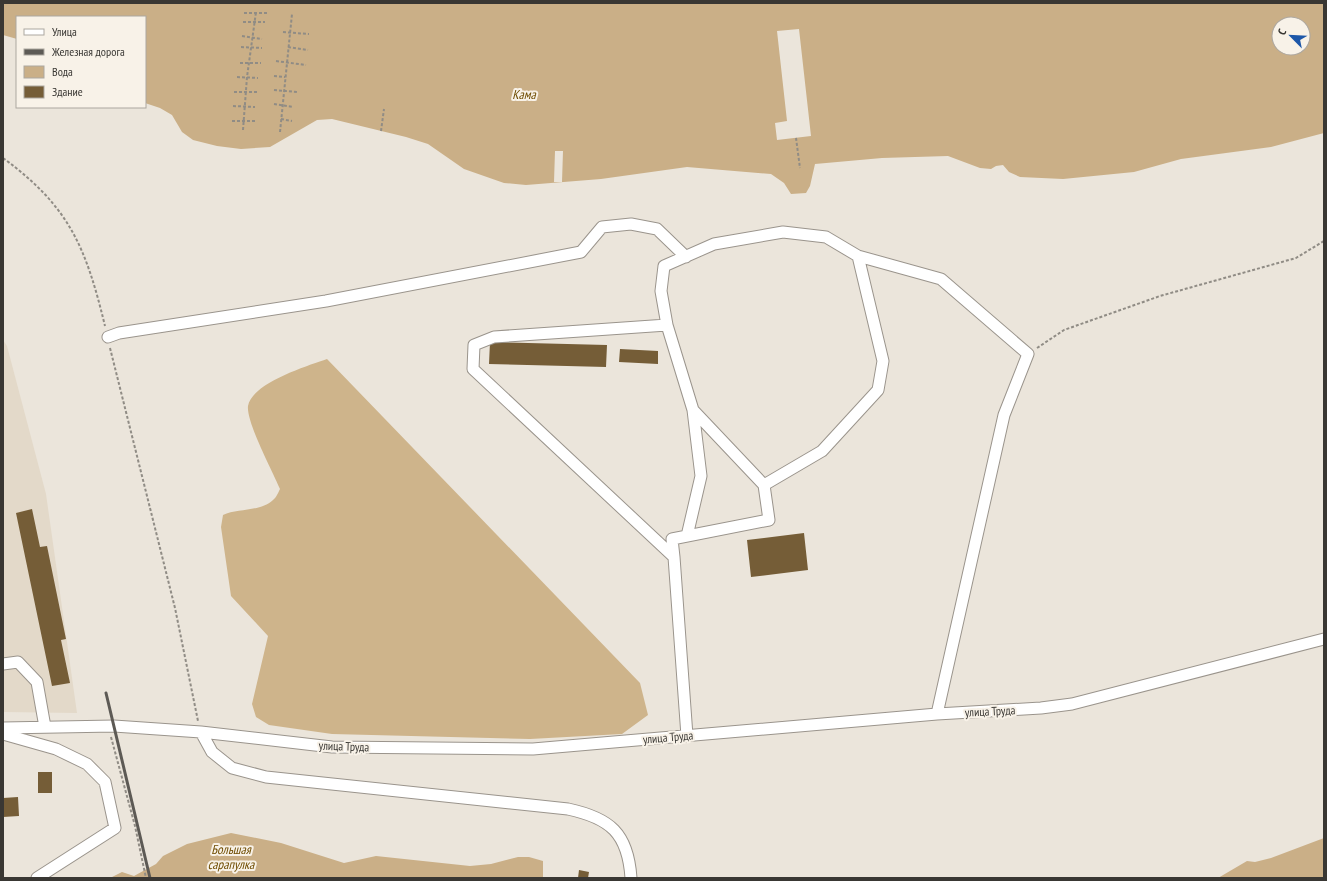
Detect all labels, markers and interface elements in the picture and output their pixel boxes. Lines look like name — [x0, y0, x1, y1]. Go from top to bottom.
legend — [16, 16, 146, 108]
north arrow — [1271, 16, 1311, 56]
text: Улица — [52, 24, 77, 39]
text: С — [1274, 27, 1289, 37]
text: Железная дорога — [51, 44, 125, 59]
text: Вода — [52, 64, 73, 79]
text: Здание — [52, 84, 83, 99]
water label: Кама — [512, 86, 537, 103]
street label: улица Труда — [964, 702, 1016, 720]
street label: улица Труда — [642, 727, 694, 747]
street label: улица Труда — [318, 738, 370, 754]
water label: Большая сарапулка — [208, 841, 255, 873]

